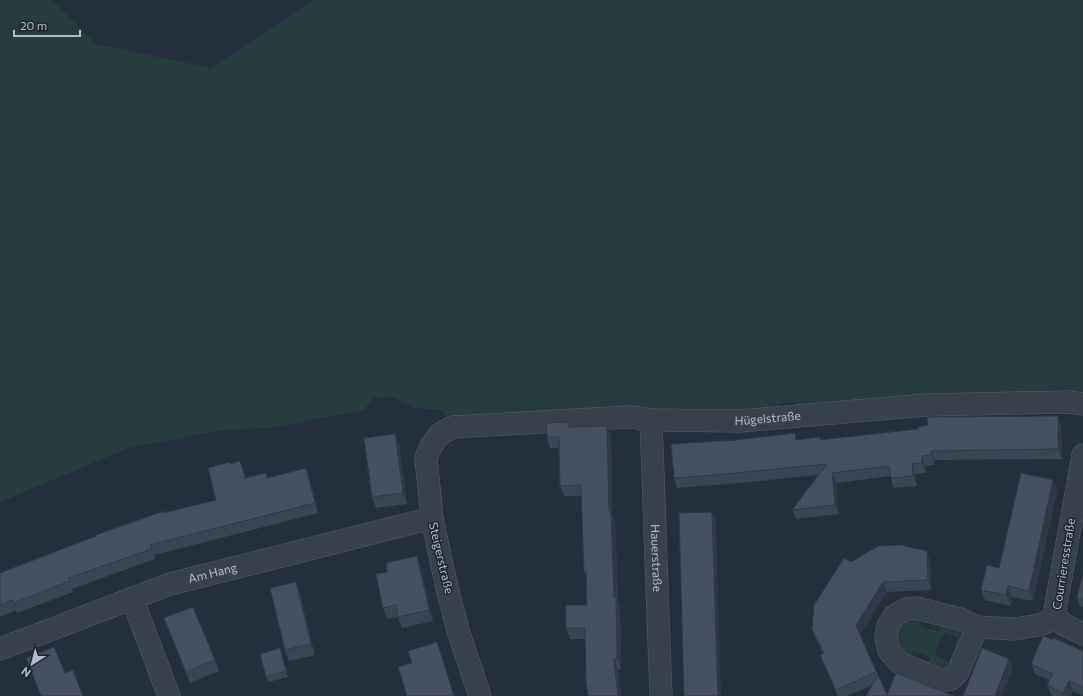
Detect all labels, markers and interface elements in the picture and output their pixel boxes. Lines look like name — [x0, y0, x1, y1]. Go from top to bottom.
scale bar — [14, 12, 80, 38]
text: 20 m — [20, 18, 47, 32]
street label: Hügelstraße — [735, 408, 801, 427]
street label: Courrieresstraße — [1049, 517, 1077, 611]
street label: Steigerstraße — [427, 520, 457, 595]
street label: Hauerstraße — [649, 524, 665, 592]
street label: Am Hang — [187, 559, 239, 585]
north arrow — [12, 644, 52, 684]
text: N — [19, 665, 33, 680]

